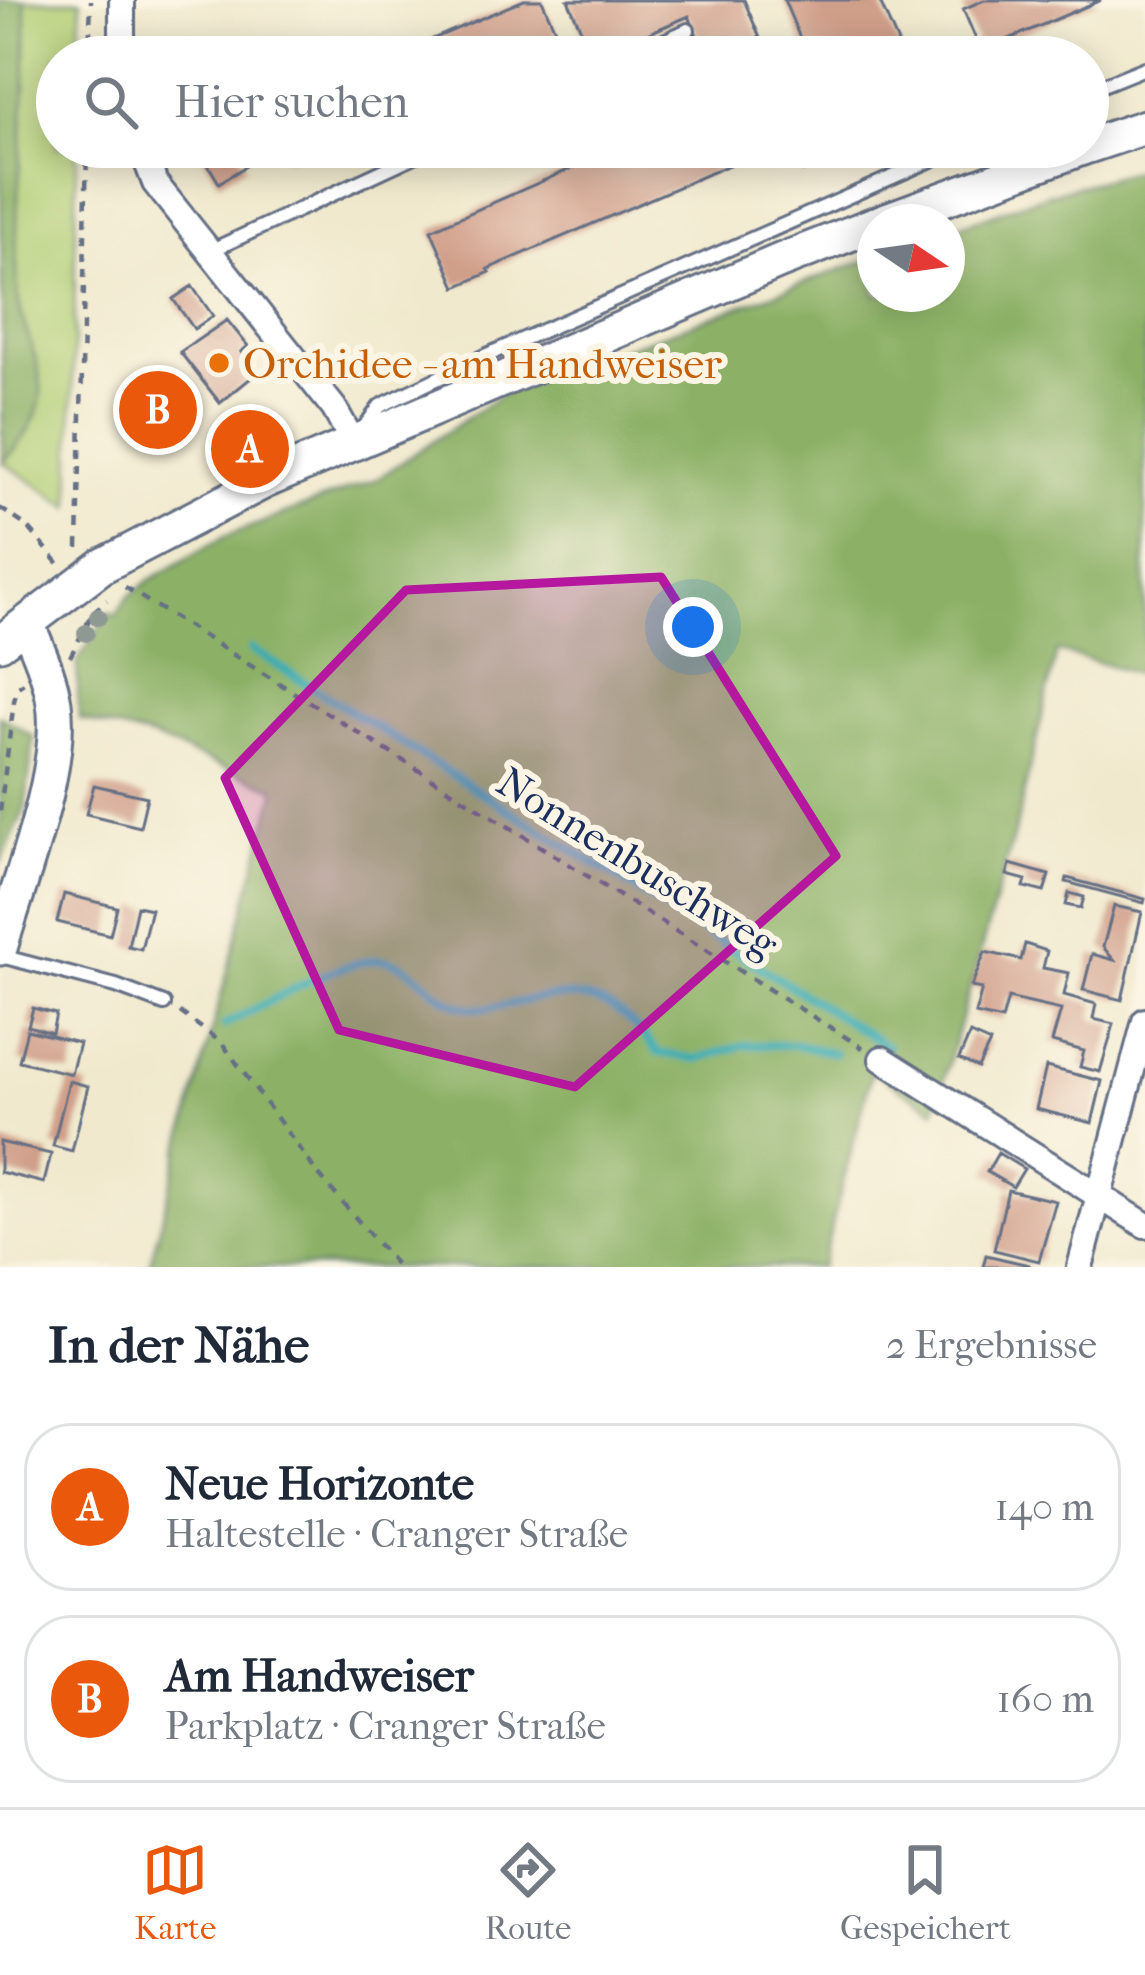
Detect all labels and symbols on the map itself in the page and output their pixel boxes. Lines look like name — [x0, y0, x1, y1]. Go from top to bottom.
north arrow — [857, 204, 965, 312]
place label: Orchidee - am Handweiser — [243, 340, 722, 389]
marker: Orchidee - am Handweiser — [206, 350, 232, 376]
pin: B — [119, 365, 197, 455]
pin: A — [211, 404, 289, 494]
your location — [663, 597, 723, 657]
street label: Nonnenbuschweg — [488, 757, 787, 969]

